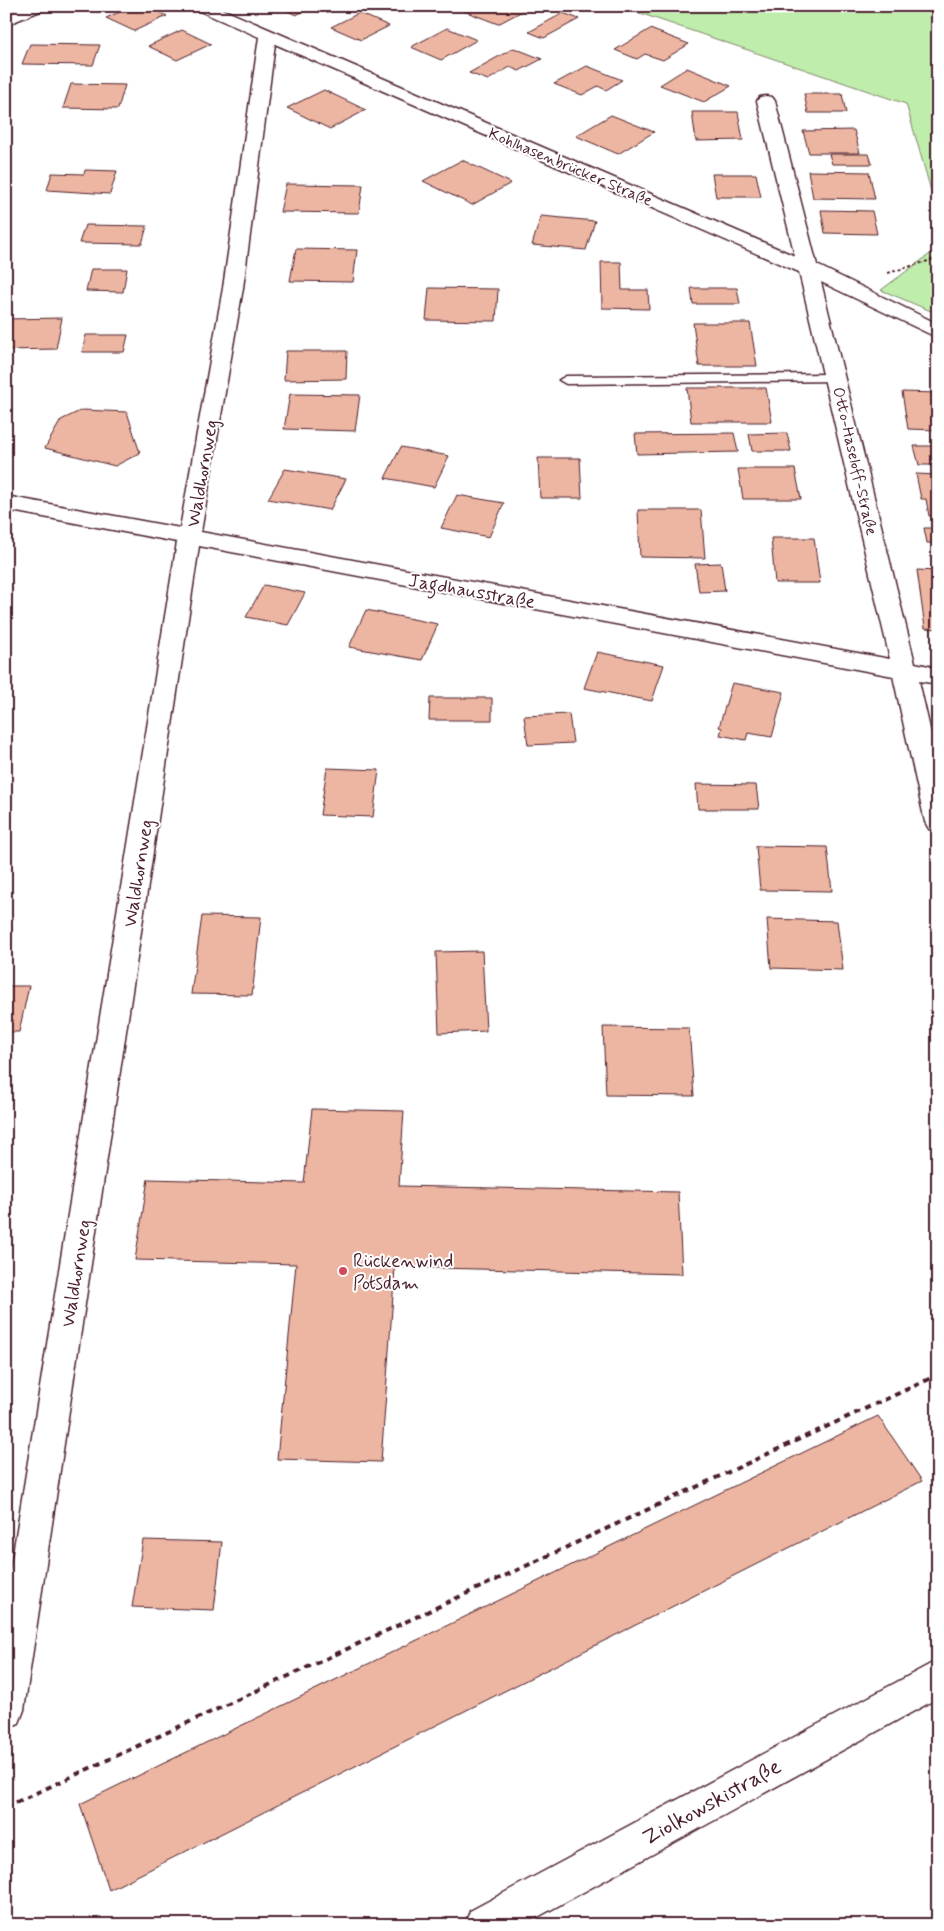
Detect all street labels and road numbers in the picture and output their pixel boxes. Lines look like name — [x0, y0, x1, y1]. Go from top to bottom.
street label: Kohlhasenbrücker Straße — [485, 123, 656, 212]
street label: Otto-Haseloff-Straße — [827, 385, 882, 538]
street label: Waldhornweg — [181, 417, 225, 529]
street label: Jagdhausstraße — [406, 568, 537, 618]
street label: Waldhornweg — [118, 817, 160, 929]
street label: Waldhornweg — [56, 1217, 98, 1329]
street label: Ziolkowskistraße — [638, 1753, 786, 1852]

